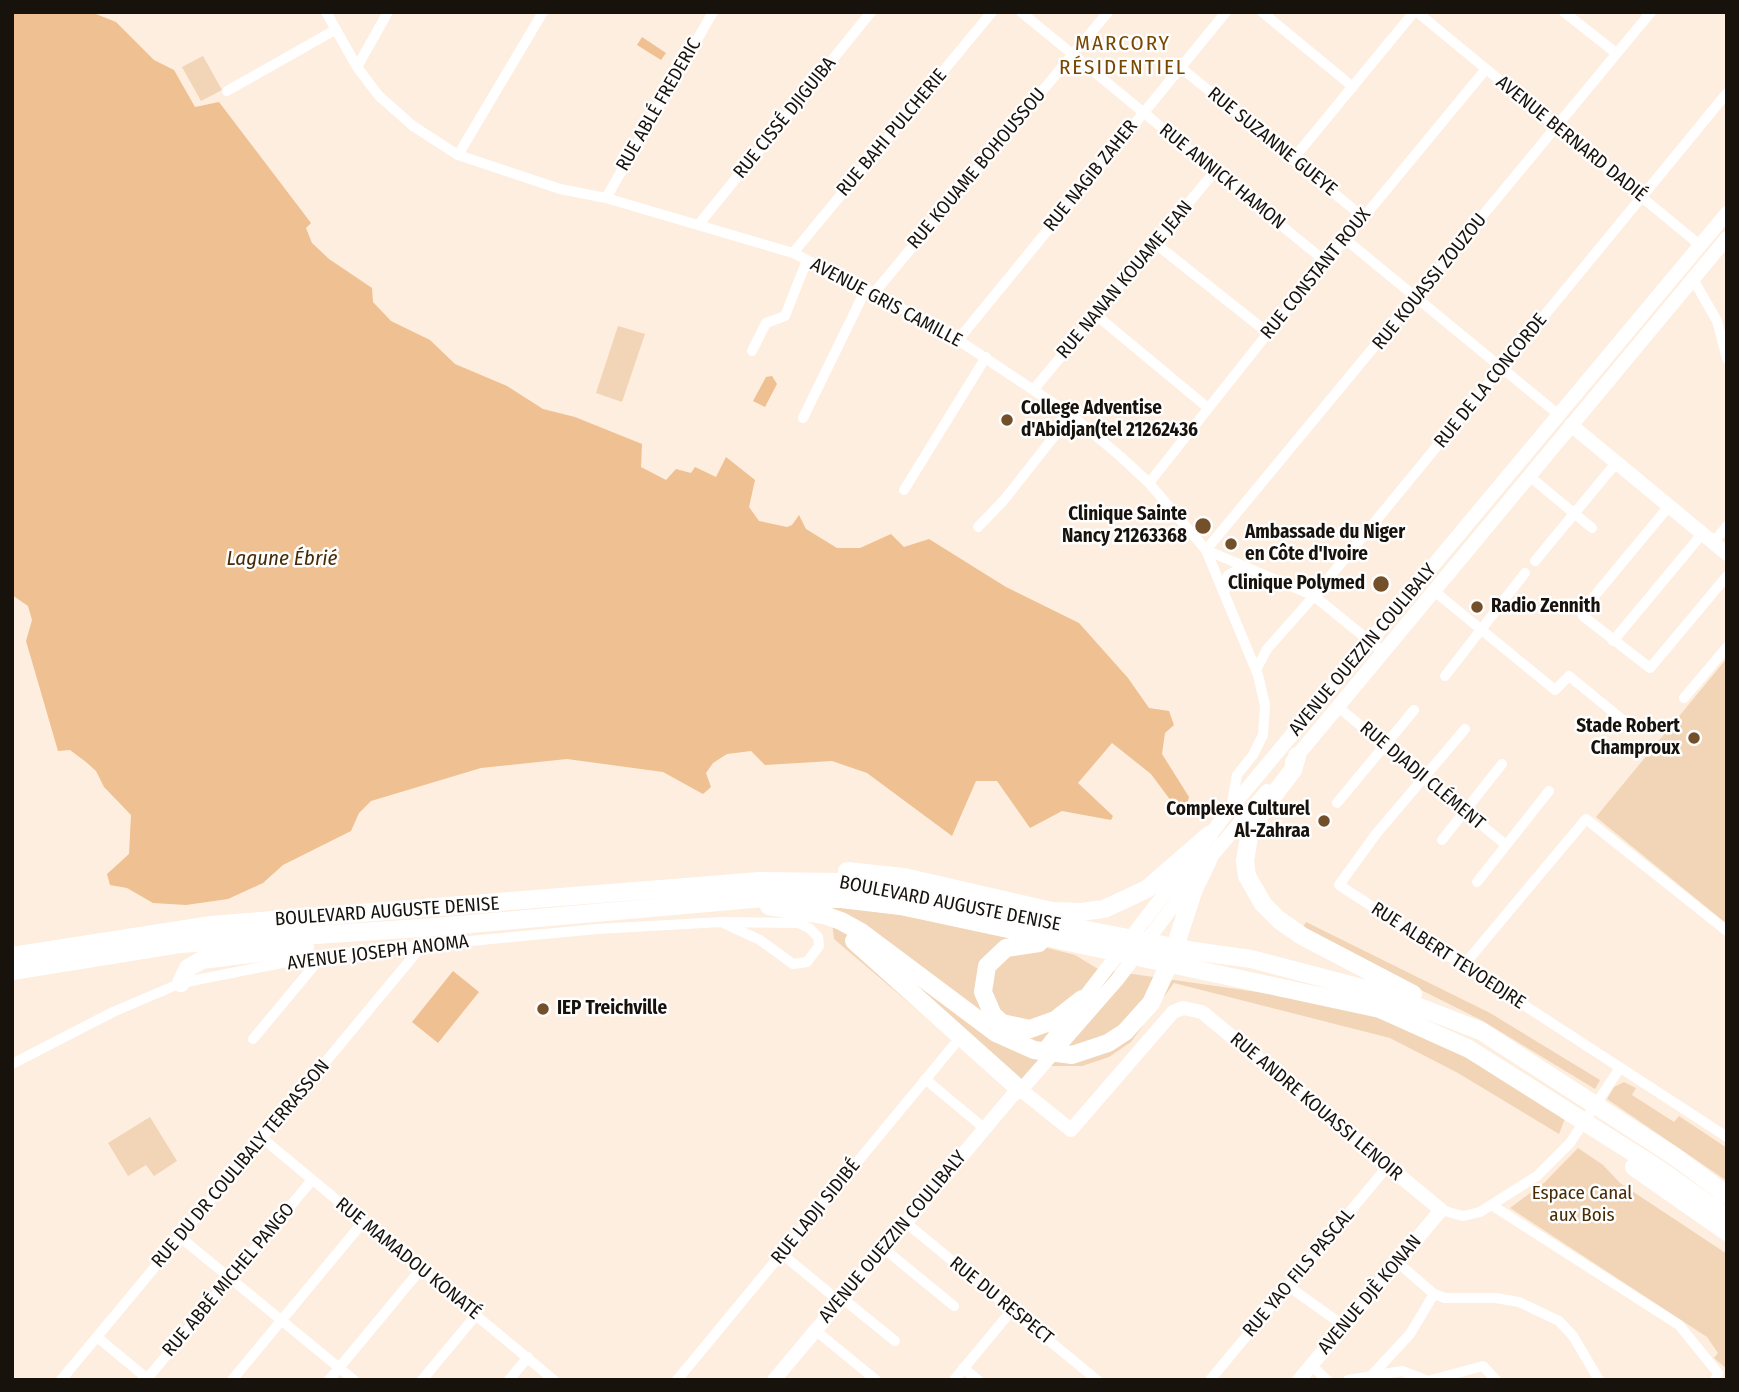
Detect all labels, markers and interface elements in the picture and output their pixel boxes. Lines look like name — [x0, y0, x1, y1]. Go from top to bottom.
district label: MARCORY RÉSIDENTIEL — [1060, 31, 1186, 81]
street label: RUE ABLÉ FREDERIC — [612, 35, 706, 175]
street label: RUE CISSÉ DJIGUIBA — [729, 53, 841, 183]
street label: RUE BAHI PULCHERIE — [832, 65, 952, 201]
street label: AVENUE BERNARD DADIÉ — [1491, 71, 1651, 207]
street label: RUE SUZANNE GUEYE — [1203, 83, 1341, 201]
street label: RUE KOUAME BOHOUSSOU — [903, 84, 1051, 254]
street label: RUE NAGIB ZAHER — [1039, 116, 1143, 236]
street label: RUE ANNICK HAMON — [1154, 119, 1290, 235]
street label: RUE NANAN KOUAME JEAN — [1052, 196, 1198, 364]
street label: RUE CONSTANT ROUX — [1256, 204, 1376, 344]
street label: RUE KOUASSI ZOUZOU — [1368, 209, 1492, 355]
street label: AVENUE GRIS CAMILLE — [806, 253, 966, 353]
street label: RUE DE LA CONCORDE — [1430, 309, 1552, 453]
place label: College Adventise d'Abidjan(tel 21262436 — [1021, 398, 1198, 442]
marker: College Adventise d'Abidjan(tel 21262436 — [999, 412, 1015, 428]
place label: Clinique Sainte Nancy 21263368 — [1062, 504, 1187, 548]
marker: Clinique Sainte Nancy 21263368 — [1193, 516, 1213, 536]
place label: Ambassade du Niger en Côte d'Ivoire — [1245, 522, 1405, 566]
marker: Ambassade du Niger en Côte d'Ivoire — [1223, 536, 1239, 552]
water label: Lagune Ébrié — [227, 546, 337, 572]
street label: AVENUE OUEZZIN COULIBALY — [1284, 559, 1442, 741]
place label: Clinique Polymed — [1228, 573, 1365, 595]
marker: Clinique Polymed — [1371, 574, 1391, 594]
place label: Radio Zennith — [1491, 596, 1600, 618]
marker: Radio Zennith — [1469, 599, 1485, 615]
place label: Stade Robert Champroux — [1576, 716, 1680, 760]
street label: RUE DJADJI CLÉMENT — [1355, 717, 1489, 835]
marker: Stade Robert Champroux — [1686, 730, 1702, 746]
place label: Complexe Culturel Al-Zahraa — [1166, 799, 1310, 843]
marker: Complexe Culturel Al-Zahraa — [1316, 813, 1332, 829]
street label: BOULEVARD AUGUSTE DENISE — [837, 871, 1063, 937]
street label: BOULEVARD AUGUSTE DENISE — [274, 893, 500, 931]
street label: RUE ALBERT TEVOEDJRE — [1367, 898, 1529, 1014]
street label: AVENUE JOSEPH ANOMA — [286, 931, 470, 975]
place label: IEP Treichville — [557, 998, 667, 1020]
marker: IEP Treichville — [535, 1001, 551, 1017]
street label: RUE ANDRE KOUASSI LENOIR — [1225, 1028, 1407, 1186]
street label: RUE DU DR COULIBALY TERRASSON — [147, 1055, 335, 1273]
street label: AVENUE OUEZZIN COULIBALY — [814, 1146, 972, 1328]
street label: RUE LADJI SIDIBÉ — [767, 1155, 865, 1269]
park label: Espace Canal aux Bois — [1532, 1183, 1632, 1227]
street label: RUE MAMADOU KONATÉ — [331, 1193, 485, 1325]
street label: RUE ABBÉ MICHEL PANGO — [158, 1199, 300, 1361]
street label: RUE YAO FILS PASCAL — [1238, 1204, 1360, 1342]
street label: AVENUE DJÈ KONAN — [1314, 1231, 1426, 1359]
street label: RUE DU RESPECT — [945, 1252, 1057, 1350]

